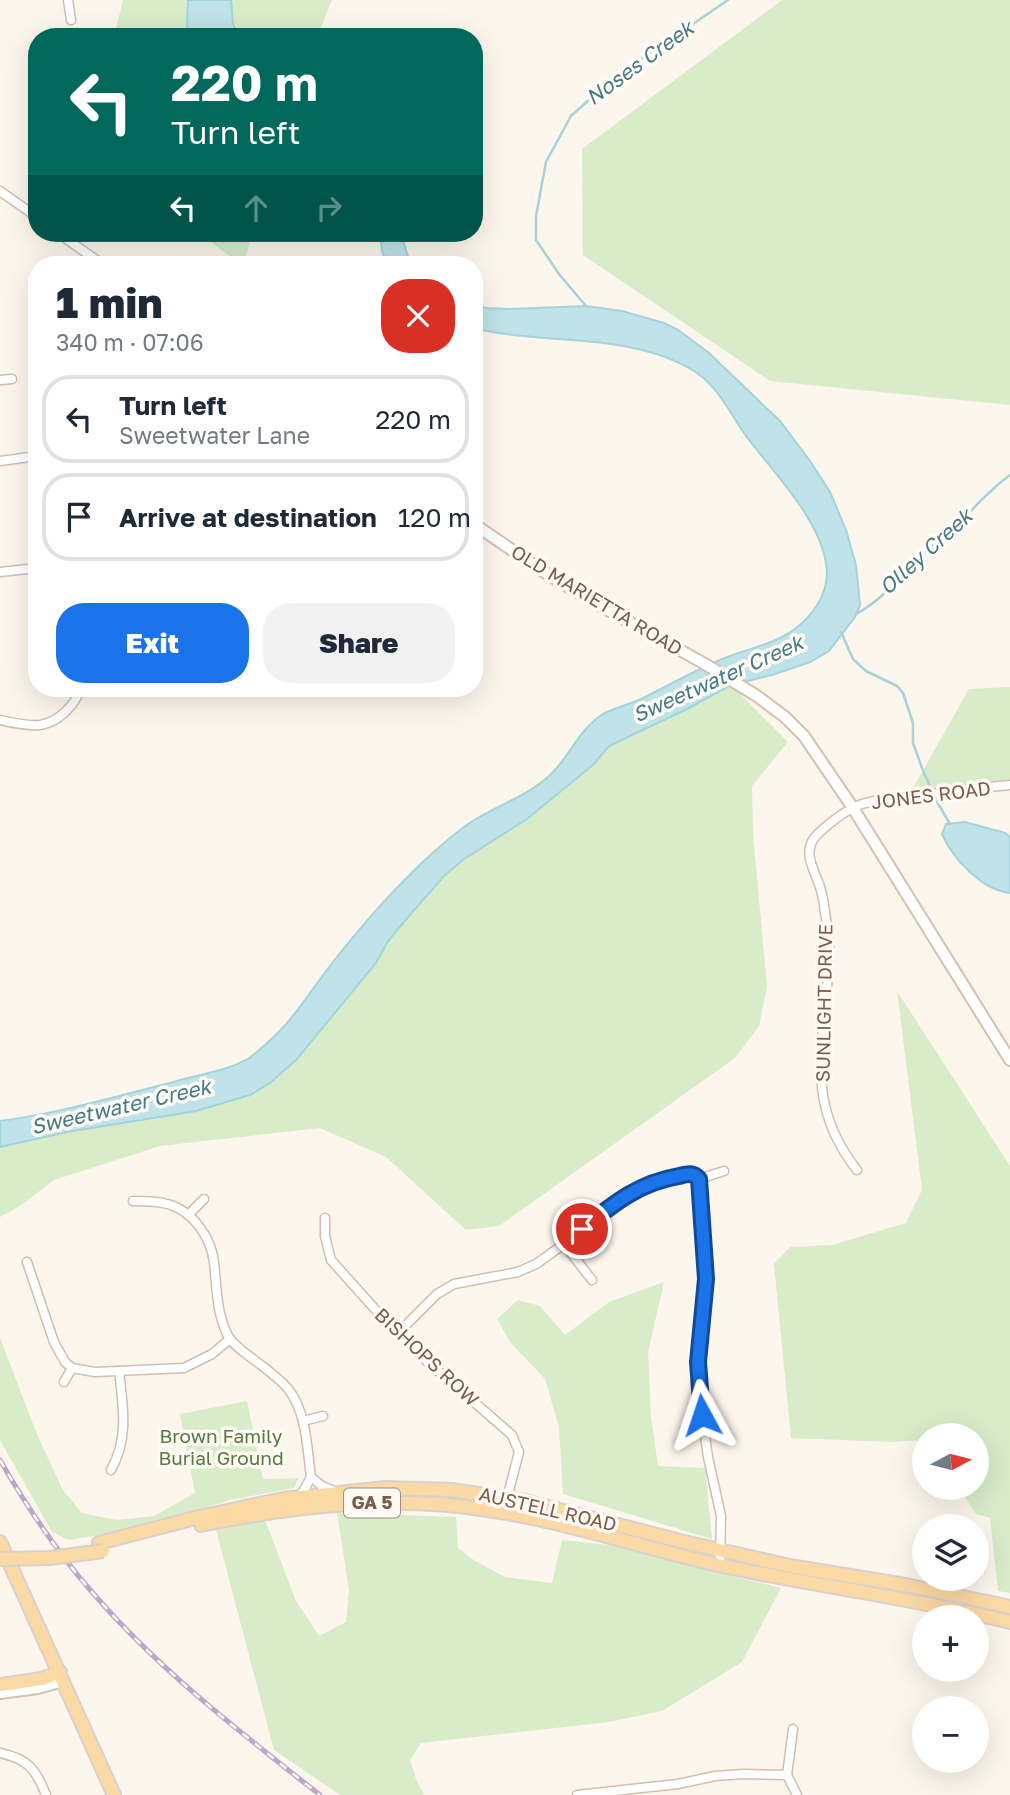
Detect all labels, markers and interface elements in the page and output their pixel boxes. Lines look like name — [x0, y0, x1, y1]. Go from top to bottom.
water label: Noses Creek — [580, 13, 700, 110]
text: 220 m — [171, 53, 318, 112]
icon: left — [56, 56, 147, 147]
text: Turn left — [171, 113, 300, 151]
icon: left — [164, 189, 202, 227]
icon: ahead — [237, 189, 275, 227]
icon: right — [310, 189, 348, 227]
text: 1 min — [56, 277, 163, 327]
button: close — [381, 279, 455, 353]
text: 340 m · 07:06 — [56, 328, 204, 356]
text: Turn left — [119, 390, 227, 421]
icon: left — [60, 400, 98, 438]
text: 220 m — [375, 404, 451, 435]
text: Sweetwater Lane — [119, 421, 310, 449]
icon: arrive — [60, 498, 98, 536]
water label: Olley Creek — [874, 501, 979, 600]
text: Arrive at destination — [119, 502, 377, 533]
text: 120 m — [398, 502, 471, 533]
street label: OLD MARIETTA ROAD — [508, 539, 687, 660]
button: Exit — [56, 603, 249, 683]
button: Share — [263, 603, 455, 683]
water label: Sweetwater Creek — [628, 628, 809, 727]
street label: JONES ROAD — [870, 776, 992, 813]
street label: SUNLIGHT DRIVE — [811, 924, 836, 1082]
water label: Sweetwater Creek — [28, 1072, 215, 1139]
pin — [552, 1199, 612, 1259]
icon: arrive — [563, 1210, 601, 1248]
street label: BISHOPS ROW — [371, 1303, 484, 1411]
position arrow — [665, 1378, 739, 1452]
north arrow — [912, 1423, 989, 1500]
map controls — [912, 1423, 989, 1773]
park label: Brown Family Burial Ground — [158, 1424, 284, 1469]
street label: AUSTELL ROAD — [477, 1482, 619, 1536]
road number: GA 5 — [344, 1488, 400, 1518]
button: layers — [912, 1514, 989, 1591]
button: + — [912, 1605, 989, 1682]
button: − — [912, 1696, 989, 1773]

